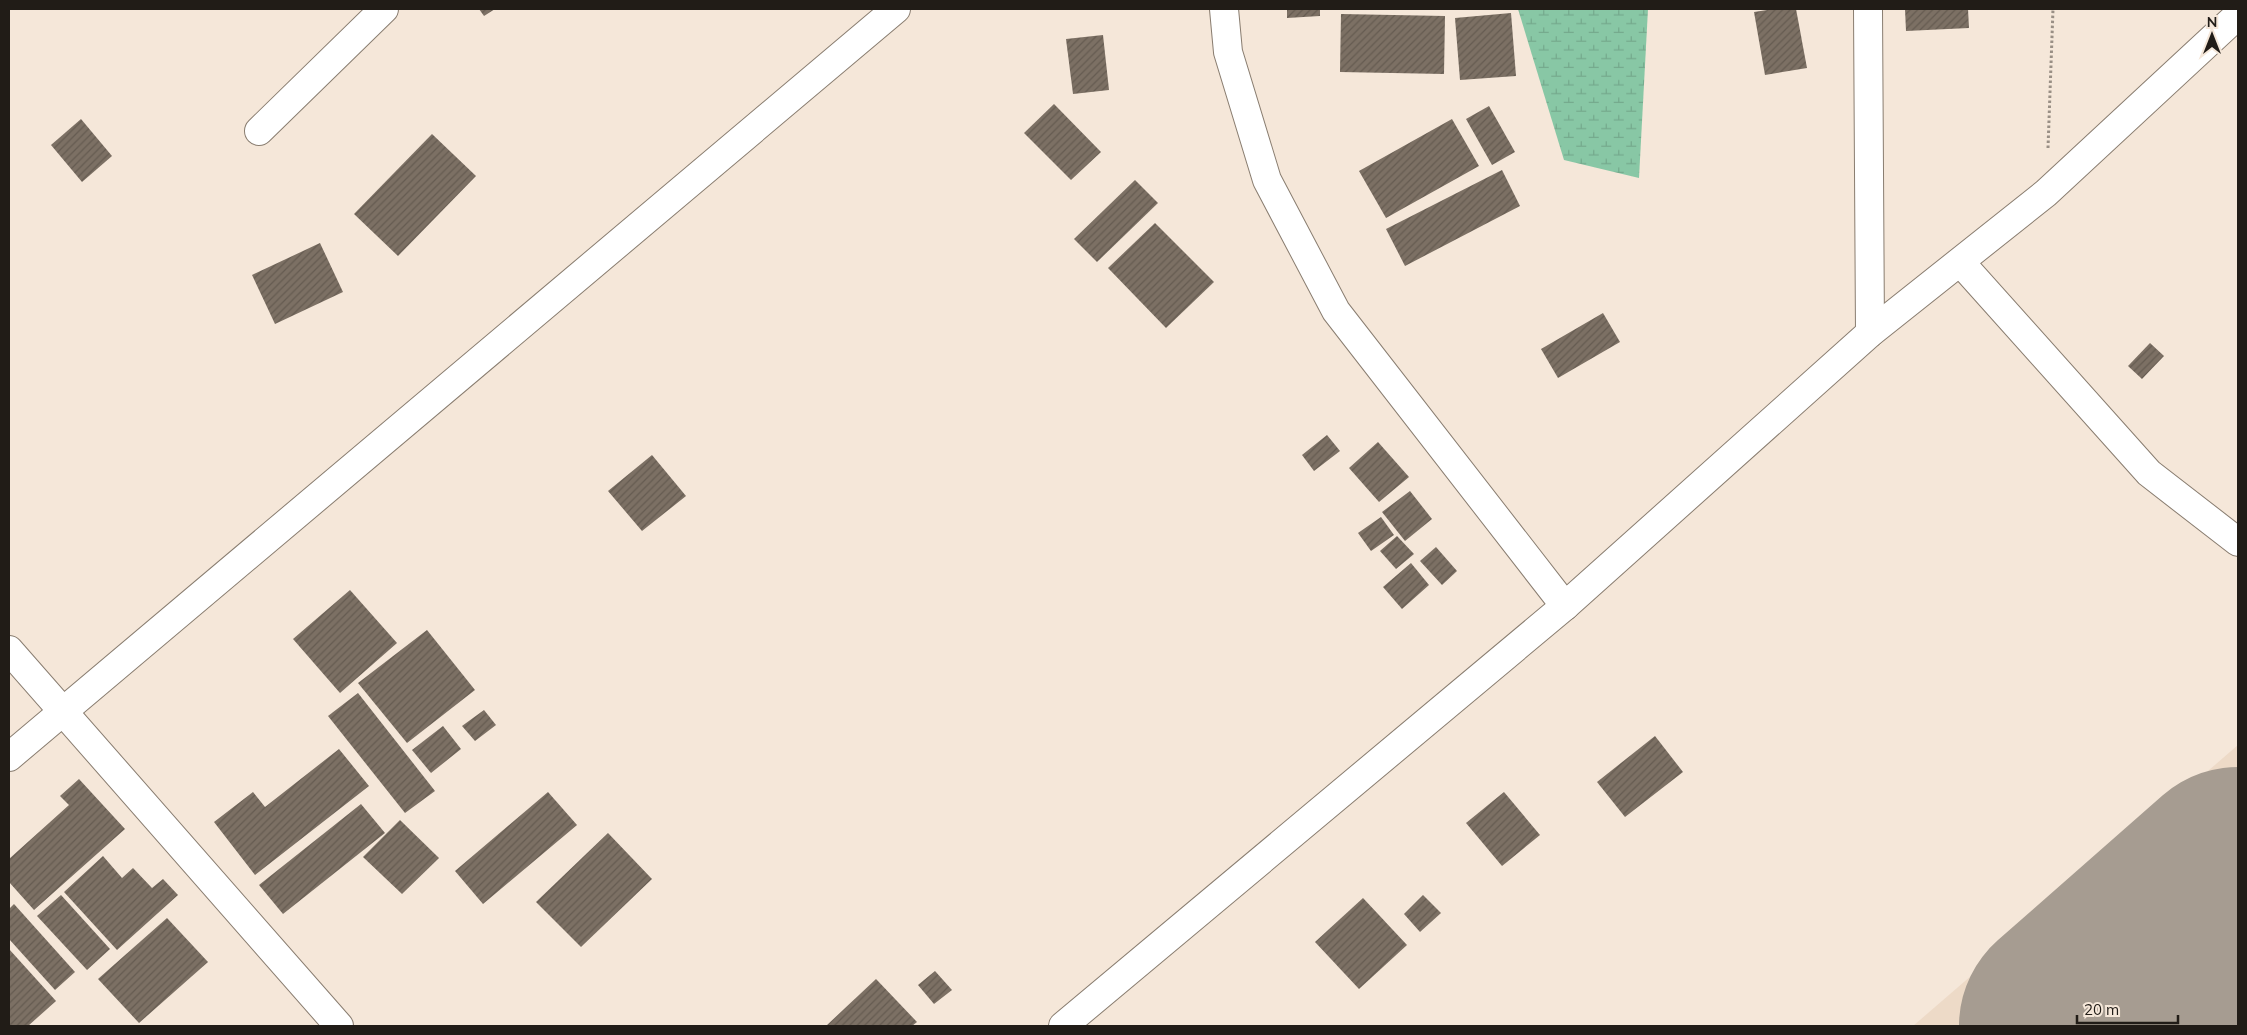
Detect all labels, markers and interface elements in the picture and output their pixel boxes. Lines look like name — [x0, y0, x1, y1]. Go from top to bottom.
north arrow — [2187, 10, 2237, 60]
text: N — [2207, 13, 2217, 31]
scale bar — [2077, 992, 2178, 1024]
text: 20 m — [2084, 1000, 2119, 1019]

